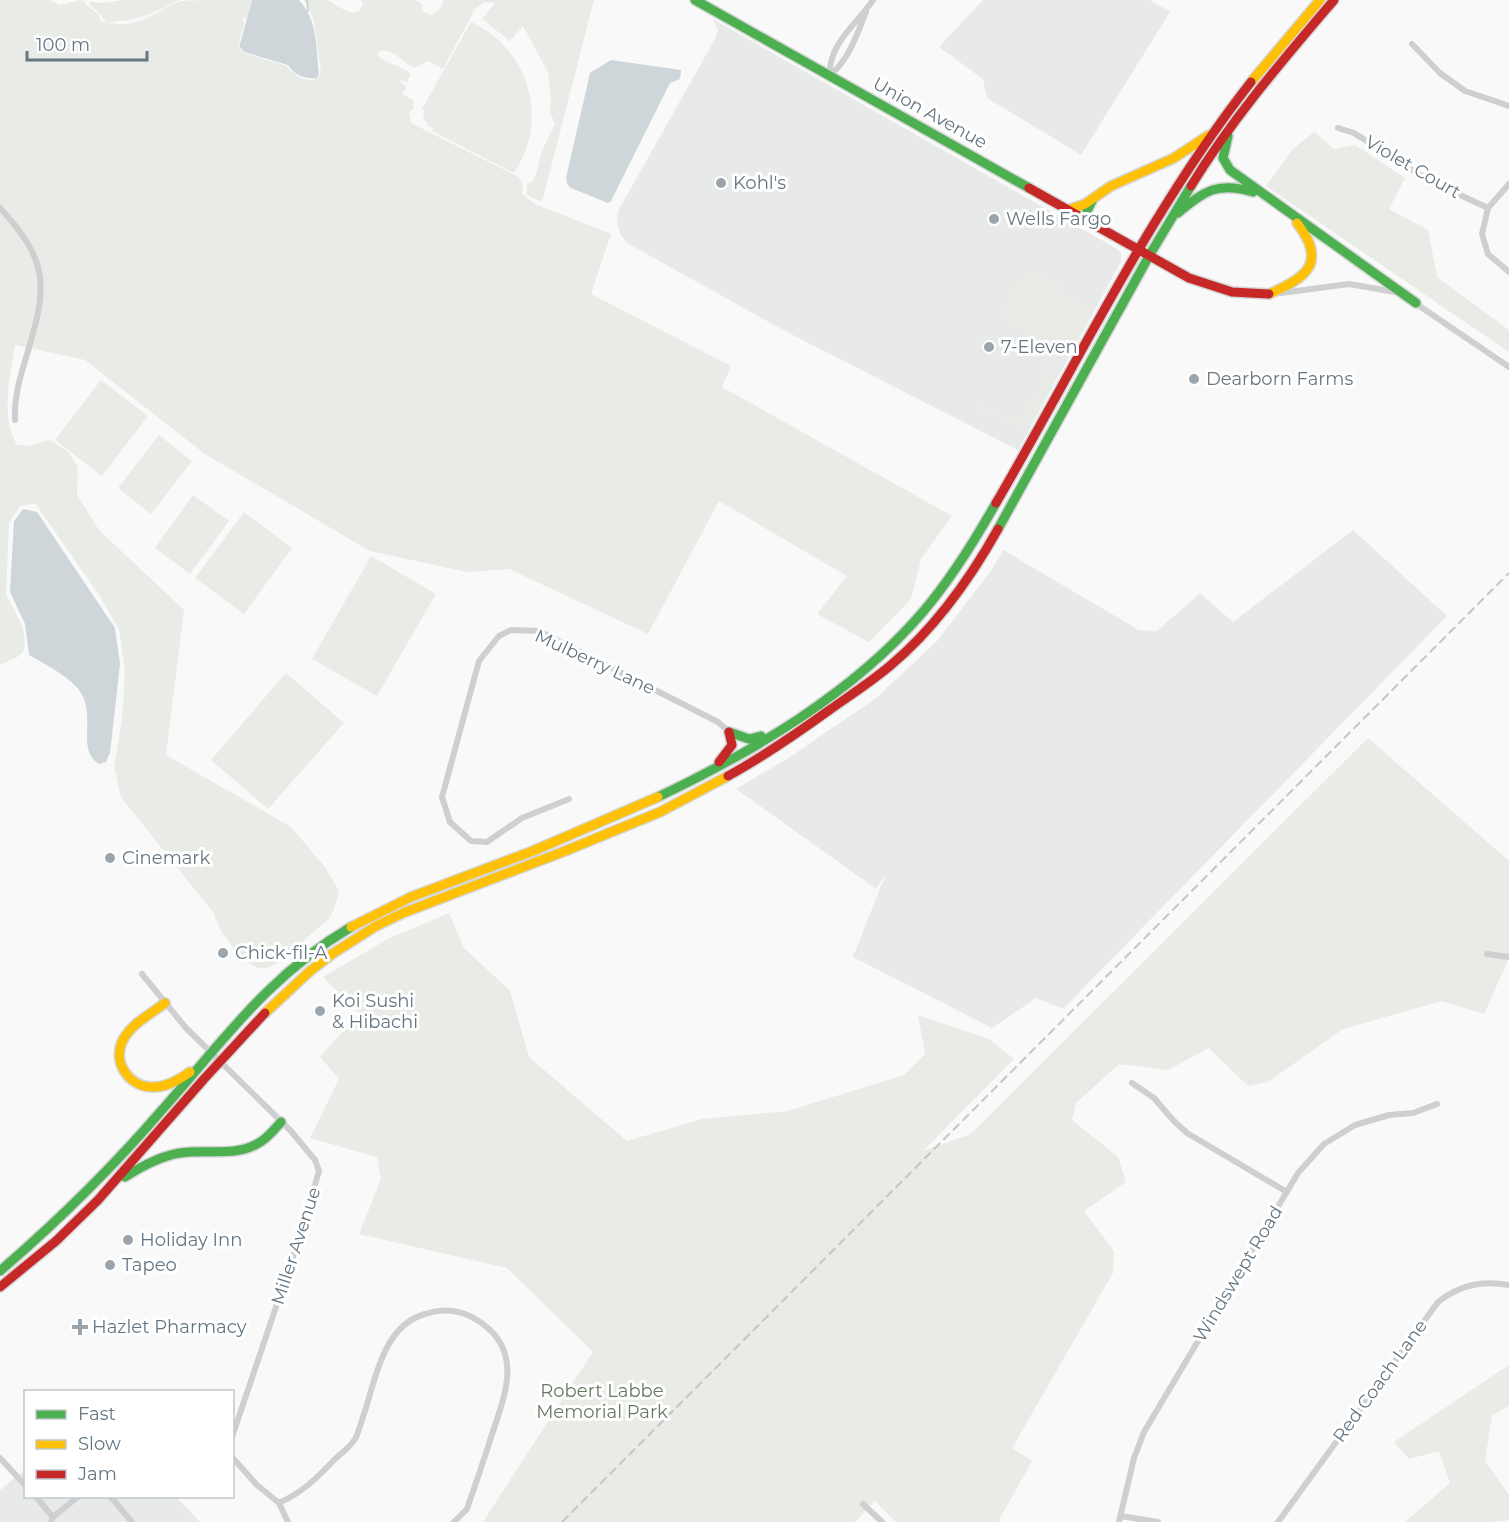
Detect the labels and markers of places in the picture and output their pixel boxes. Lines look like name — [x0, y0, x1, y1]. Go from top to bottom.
place label: Kohl's — [733, 172, 786, 194]
marker: Kohl's — [714, 176, 728, 190]
place label: Wells Fargo — [1006, 208, 1111, 230]
marker: Wells Fargo — [987, 212, 1001, 226]
place label: 7-Eleven — [1001, 336, 1078, 358]
marker: 7-Eleven — [982, 340, 996, 354]
place label: Dearborn Farms — [1206, 368, 1353, 390]
marker: Dearborn Farms — [1187, 372, 1201, 386]
place label: Cinemark — [122, 847, 210, 869]
marker: Cinemark — [103, 851, 117, 865]
place label: Chick-fil-A — [235, 942, 328, 964]
marker: Chick-fil-A — [216, 946, 230, 960]
place label: Koi Sushi & Hibachi — [332, 990, 418, 1033]
marker: Koi Sushi & Hibachi — [313, 1004, 327, 1018]
place label: Holiday Inn — [140, 1229, 242, 1251]
marker: Holiday Inn — [121, 1233, 135, 1247]
place label: Tapeo — [122, 1254, 177, 1276]
marker: Tapeo — [103, 1258, 117, 1272]
place label: Hazlet Pharmacy — [92, 1316, 247, 1338]
marker: Hazlet Pharmacy — [73, 1320, 87, 1334]

